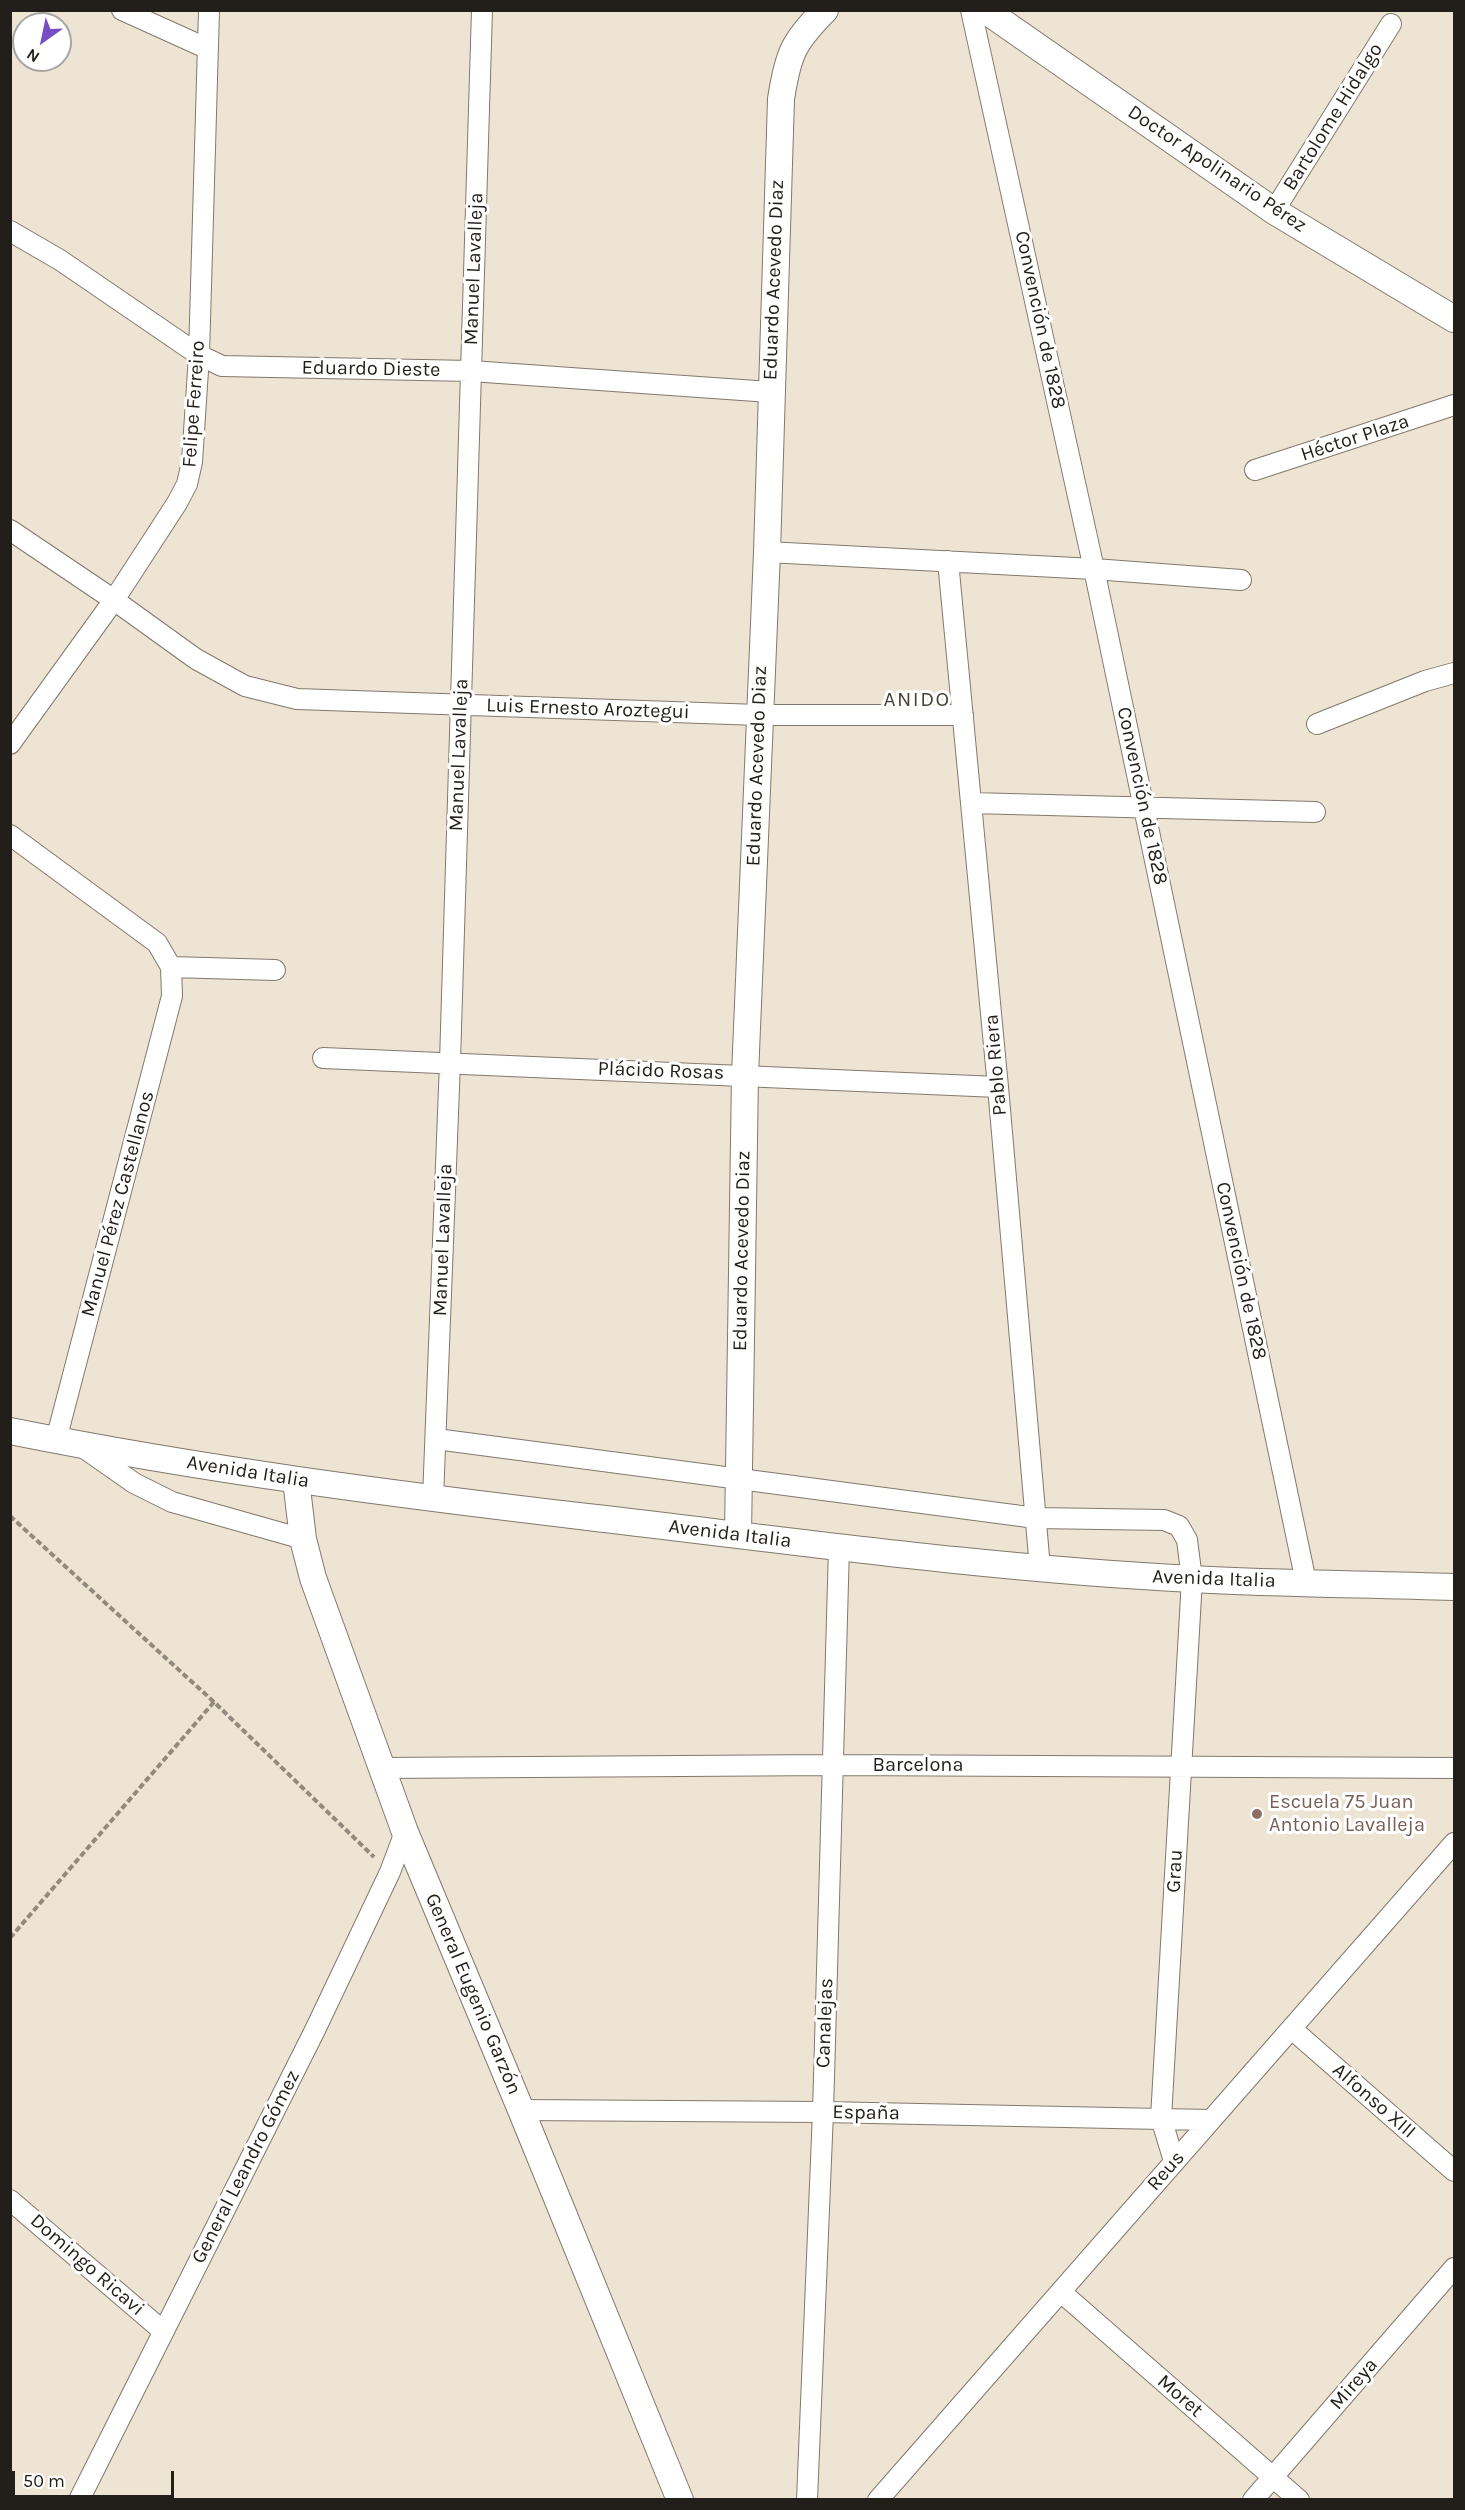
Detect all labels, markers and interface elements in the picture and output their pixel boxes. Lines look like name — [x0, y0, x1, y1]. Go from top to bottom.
north arrow — [12, 12, 72, 72]
street label: Bartolome Hidalgo — [1278, 39, 1388, 195]
text: N — [23, 45, 43, 67]
street label: Doctor Apolinario Pérez — [1123, 100, 1311, 238]
street label: Eduardo Acevedo Diaz — [759, 179, 789, 381]
street label: Manuel Lavalleja — [459, 192, 489, 346]
street label: Convención de 1828 — [1009, 229, 1071, 411]
street label: Felipe Ferreiro — [178, 340, 210, 468]
street label: Eduardo Dieste — [301, 356, 441, 382]
street label: Héctor Plaza — [1298, 409, 1412, 467]
street label: Eduardo Acevedo Diaz — [742, 665, 772, 867]
street label: Manuel Lavalleja — [444, 678, 474, 832]
district label: ANIDO — [883, 687, 951, 713]
street label: Luis Ernesto Aroztegui — [486, 693, 690, 725]
street label: Convención de 1828 — [1111, 705, 1173, 887]
street label: Pablo Riera — [980, 1013, 1012, 1117]
street label: Plácido Rosas — [597, 1057, 725, 1085]
street label: Manuel Pérez Castellanos — [76, 1088, 160, 1320]
street label: Eduardo Acevedo Diaz — [728, 1151, 756, 1351]
street label: Manuel Lavalleja — [428, 1163, 458, 1317]
street label: Convención de 1828 — [1210, 1180, 1272, 1362]
street label: Avenida Italia — [185, 1450, 311, 1494]
street label: Avenida Italia — [667, 1515, 793, 1553]
street label: Avenida Italia — [1152, 1565, 1276, 1593]
street label: Barcelona — [873, 1753, 963, 1777]
place label: Escuela 75 Juan Antonio Lavalleja — [1269, 1790, 1425, 1837]
marker: Escuela 75 Juan Antonio Lavalleja — [1250, 1807, 1264, 1821]
street label: Grau — [1162, 1849, 1188, 1893]
street label: General Eugenio Garzón — [420, 1890, 526, 2098]
street label: Canalejas — [811, 1978, 839, 2068]
street label: Alfonso XIII — [1327, 2058, 1421, 2144]
street label: General Leandro Gómez — [187, 2066, 305, 2268]
street label: España — [832, 2100, 900, 2126]
street label: Reus — [1142, 2146, 1190, 2196]
street label: Domingo Ricavi — [25, 2209, 149, 2321]
street label: Mireya — [1325, 2353, 1383, 2415]
street label: Moret — [1152, 2370, 1208, 2422]
scale bar — [15, 2459, 177, 2497]
text: 50 m — [23, 2470, 65, 2492]

